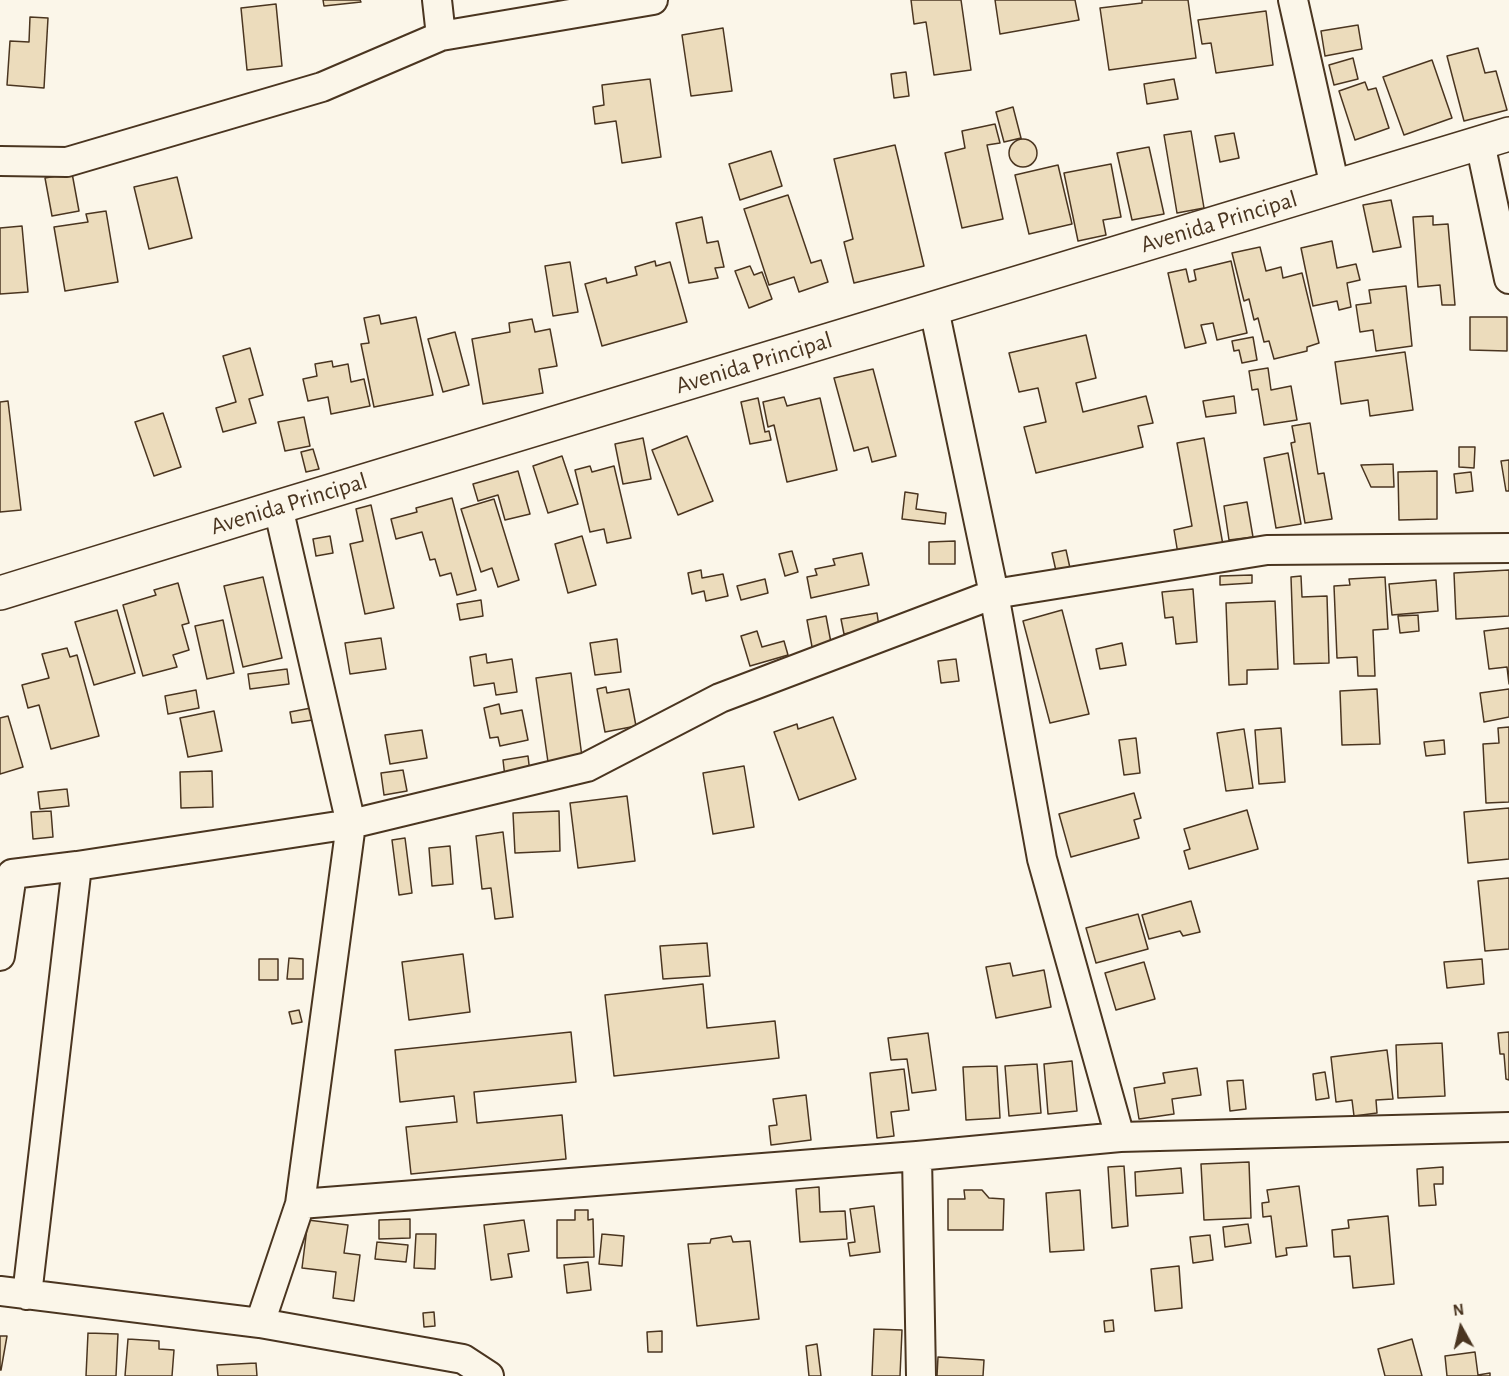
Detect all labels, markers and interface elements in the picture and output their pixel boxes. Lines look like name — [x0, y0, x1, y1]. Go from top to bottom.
street label: Avenida Principal — [1137, 184, 1301, 260]
street label: Avenida Principal — [672, 325, 836, 401]
street label: Avenida Principal — [207, 466, 371, 542]
north arrow — [1431, 1298, 1491, 1358]
text: N — [1452, 1301, 1465, 1319]

